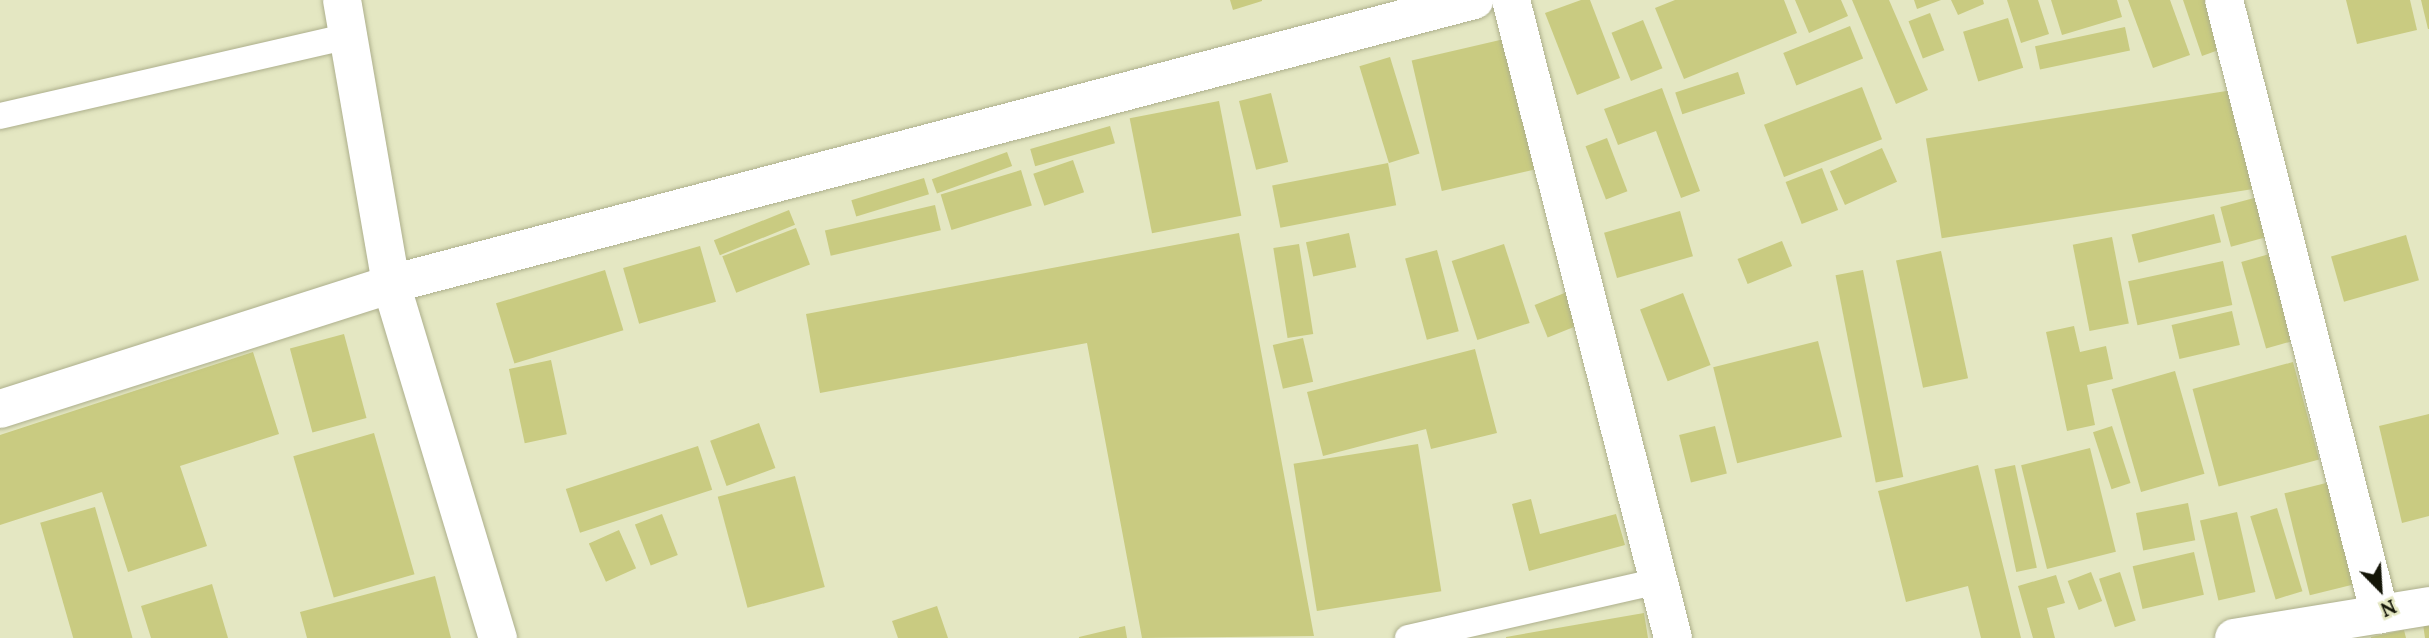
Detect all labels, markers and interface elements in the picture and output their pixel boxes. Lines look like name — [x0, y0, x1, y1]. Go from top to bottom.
north arrow — [2345, 554, 2415, 624]
text: N — [2377, 594, 2400, 622]

